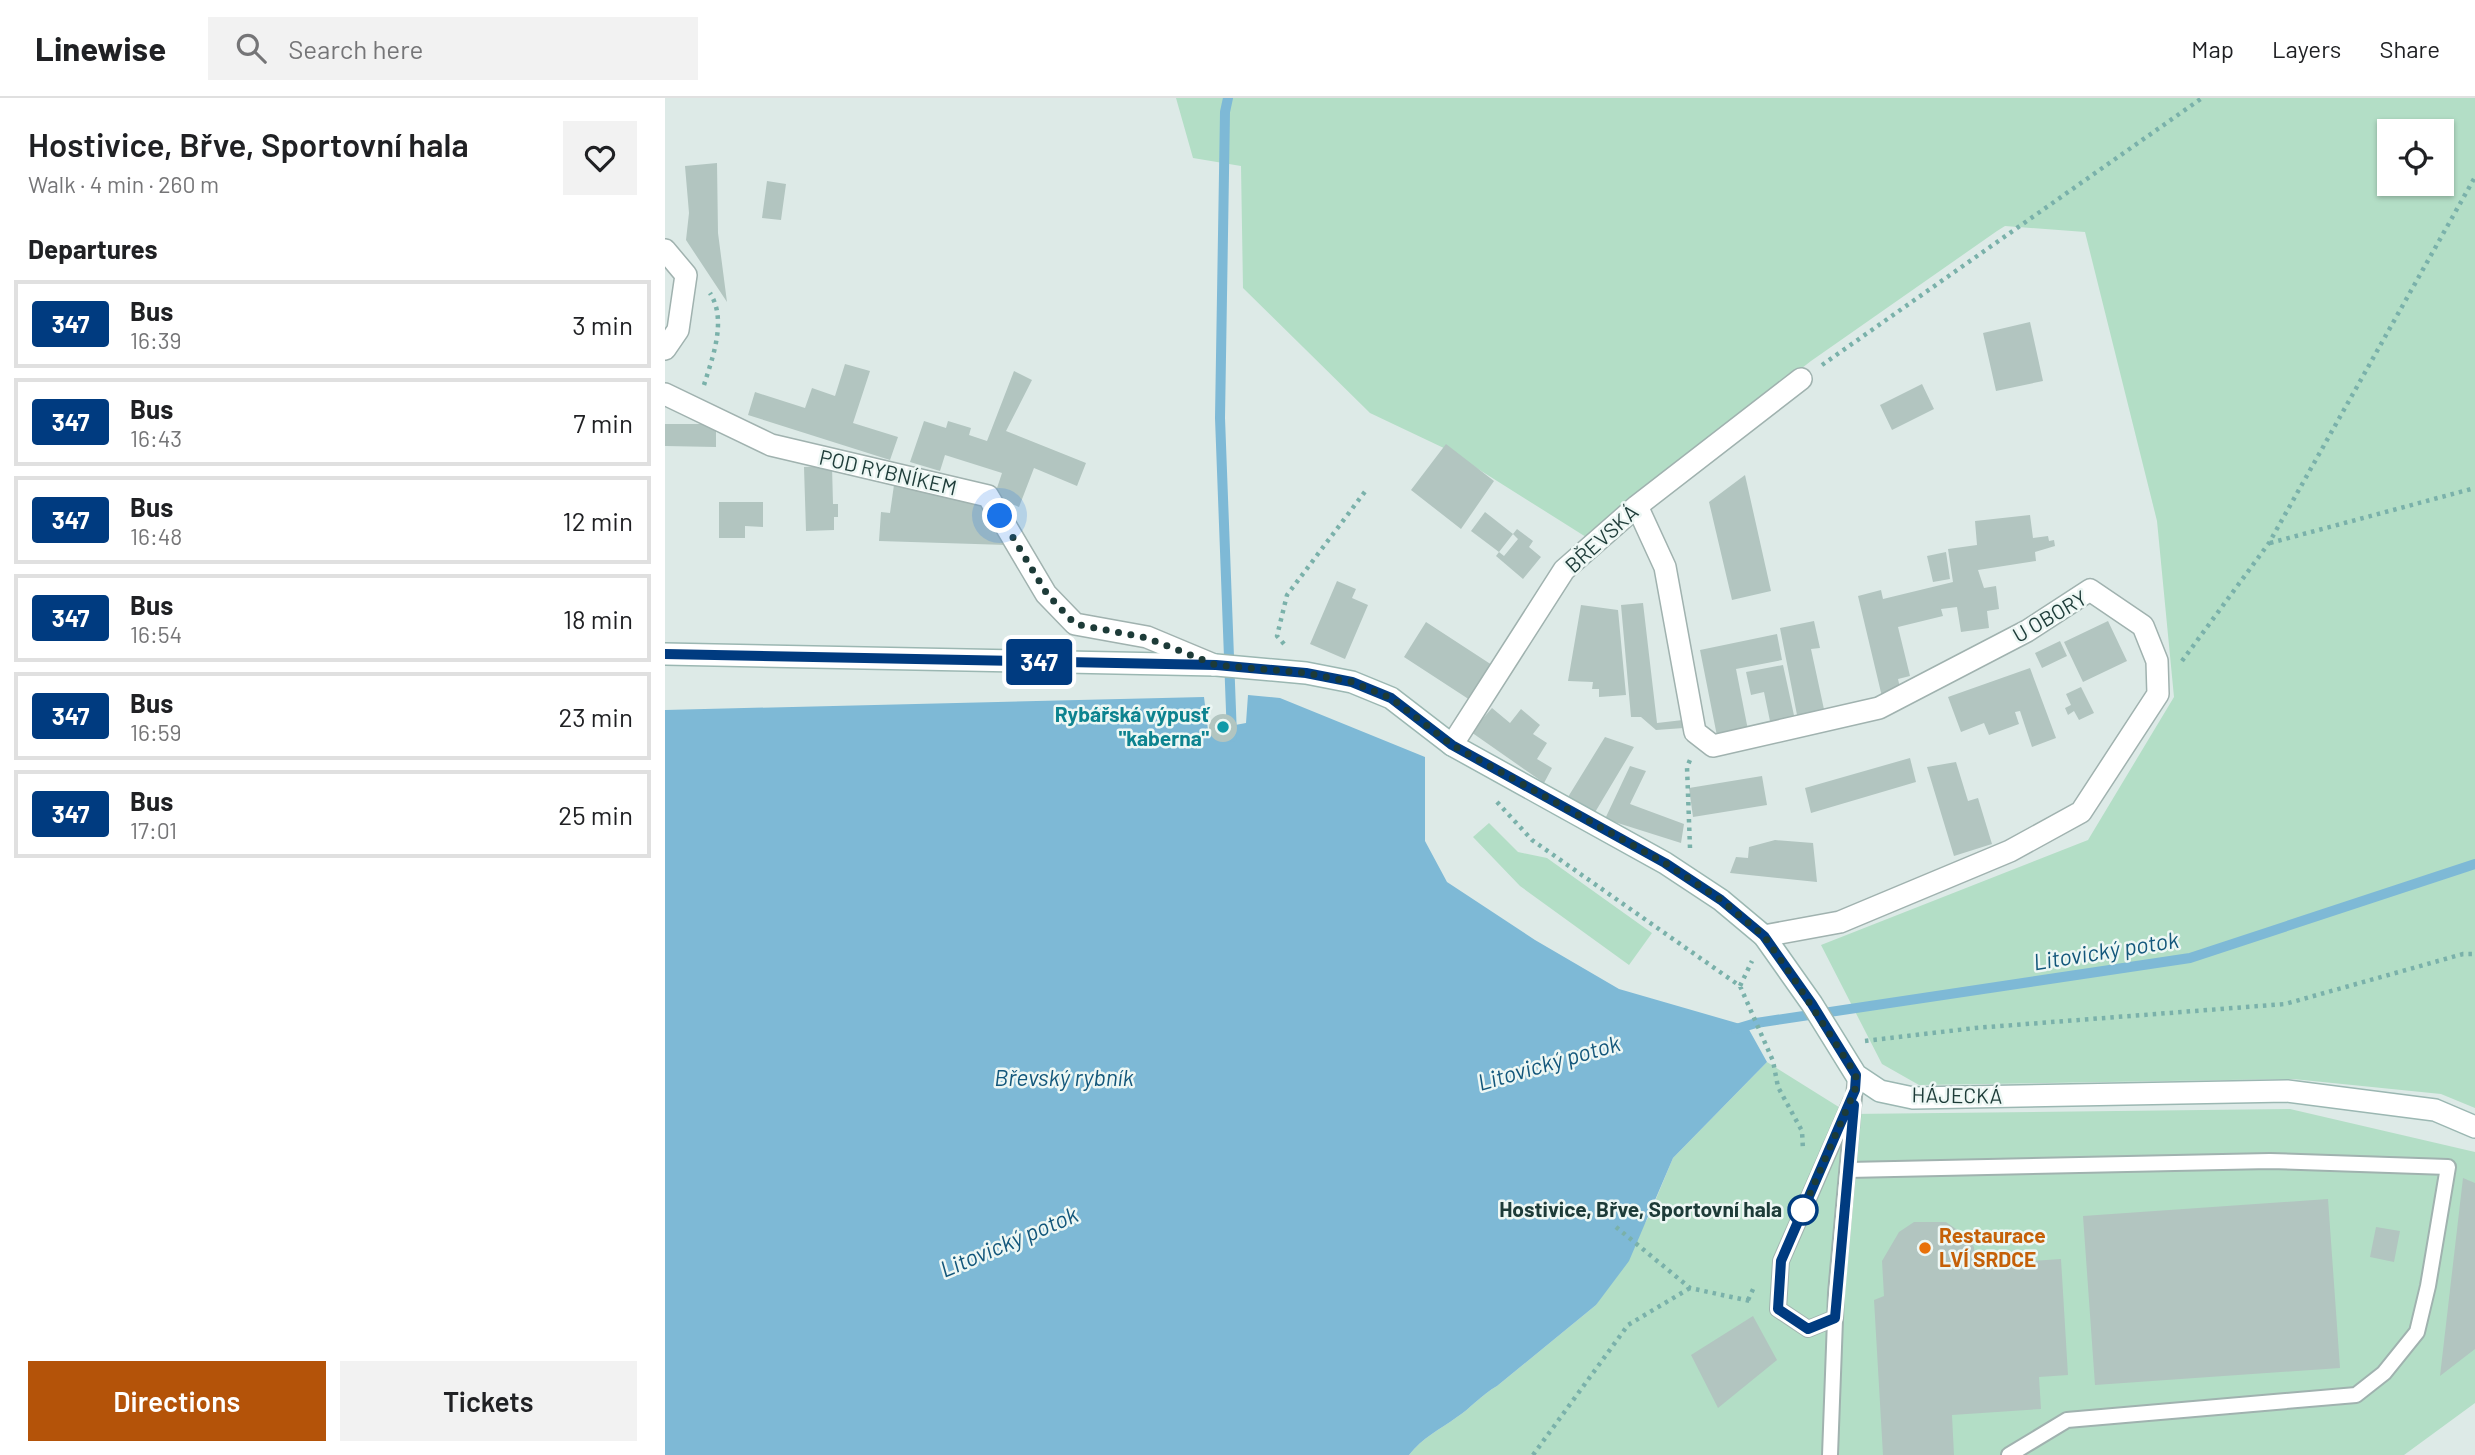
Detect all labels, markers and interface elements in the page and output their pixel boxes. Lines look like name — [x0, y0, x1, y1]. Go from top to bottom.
search box — [208, 17, 698, 80]
text: Linewise — [35, 28, 166, 68]
icon: search — [232, 29, 270, 67]
text: Search here — [288, 33, 423, 64]
text: Map — [2191, 34, 2234, 63]
text: Layers — [2272, 34, 2341, 63]
text: Share — [2379, 34, 2440, 63]
map controls — [2377, 119, 2454, 196]
button: locate — [2377, 119, 2454, 196]
button: heart — [563, 121, 637, 195]
text: Hostivice, Břve, Sportovní hala — [28, 124, 469, 164]
text: Walk · 4 min · 260 m — [28, 170, 219, 198]
text: Departures — [28, 233, 158, 264]
text: Bus — [130, 295, 173, 326]
text: 347 — [52, 309, 89, 338]
text: 3 min — [572, 309, 633, 340]
text: 16:39 — [130, 326, 182, 354]
text: Bus — [130, 393, 173, 424]
text: 347 — [52, 407, 89, 436]
text: 7 min — [573, 407, 633, 438]
text: 16:43 — [130, 424, 182, 452]
street label: POD RYBNÍKEM — [817, 444, 959, 499]
text: Bus — [130, 491, 173, 522]
your location — [982, 498, 1017, 533]
street label: BŘEVSKÁ — [1559, 498, 1643, 577]
text: 347 — [52, 505, 89, 534]
text: 12 min — [563, 505, 633, 536]
text: 16:48 — [130, 522, 182, 550]
street label: U OBORY — [2008, 584, 2091, 647]
text: Bus — [130, 589, 173, 620]
text: 347 — [52, 603, 89, 632]
text: 18 min — [563, 603, 633, 634]
text: 16:54 — [130, 620, 182, 648]
line badge: 347 — [999, 639, 1079, 685]
text: 347 — [1020, 647, 1058, 676]
text: Bus — [130, 687, 173, 718]
text: 347 — [52, 701, 89, 730]
text: 23 min — [558, 701, 633, 732]
place label: Rybářská výpusť "kaberna" — [1055, 701, 1211, 750]
text: 16:59 — [130, 718, 182, 746]
marker: Rybářská výpusť "kaberna" — [1215, 719, 1231, 735]
text: Bus — [130, 785, 173, 816]
text: 347 — [52, 799, 89, 828]
text: 25 min — [558, 799, 633, 830]
text: 17:01 — [130, 816, 177, 844]
water label: Litovický potok — [2031, 925, 2181, 975]
water label: Litovický potok — [1474, 1028, 1623, 1096]
water label: Břevský rybník — [994, 1063, 1134, 1091]
street label: HÁJECKÁ — [1911, 1081, 2003, 1108]
marker: Hostivice, Břve, Sportovní hala — [1788, 1195, 1818, 1225]
place label: Hostivice, Břve, Sportovní hala — [1499, 1196, 1782, 1221]
water label: Litovický potok — [935, 1199, 1082, 1283]
place label: Restaurace LVÍ SRDCE — [1939, 1222, 2046, 1271]
marker: Restaurace LVÍ SRDCE — [1917, 1240, 1933, 1256]
button: Directions — [28, 1361, 326, 1441]
button: Tickets — [340, 1361, 637, 1441]

